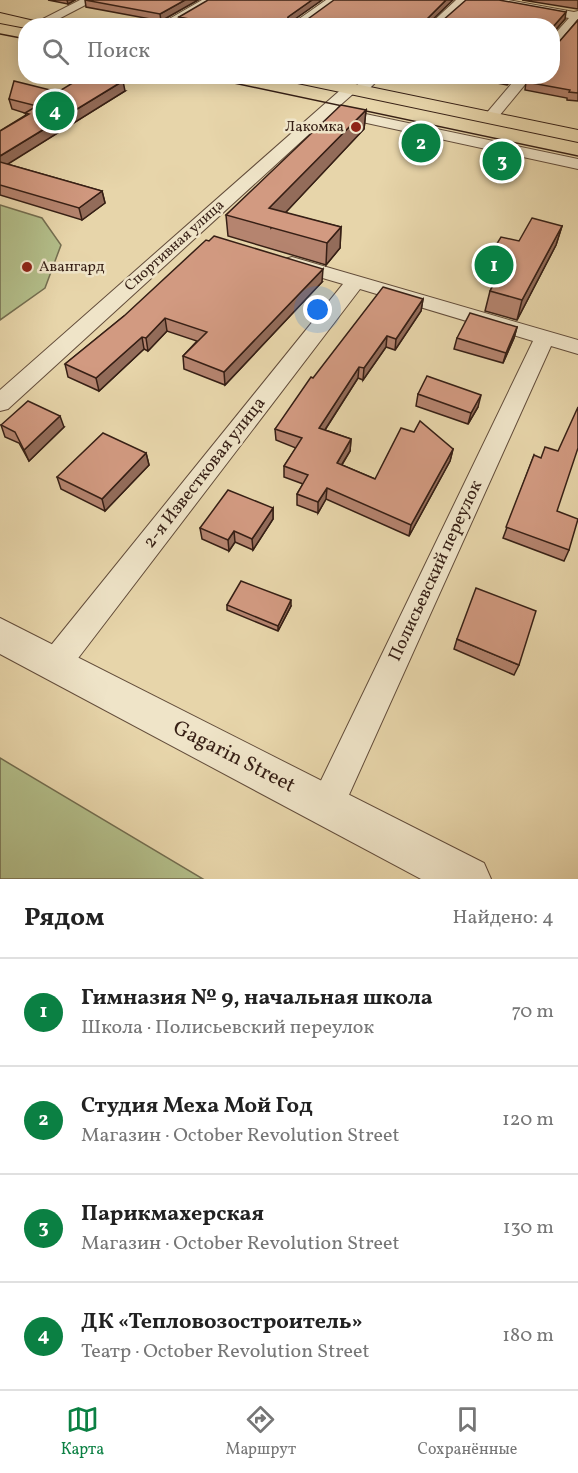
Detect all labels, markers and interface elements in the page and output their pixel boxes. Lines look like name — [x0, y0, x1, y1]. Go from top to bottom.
search box — [18, 18, 560, 84]
icon: search — [39, 35, 72, 68]
text: Поиск — [87, 36, 150, 67]
pin: 4 — [36, 88, 74, 134]
place label: Лакомка — [285, 117, 344, 138]
marker: Лакомка — [349, 120, 363, 134]
pin: 2 — [402, 120, 440, 166]
pin: 3 — [482, 138, 522, 184]
street label: Спортивная улица — [120, 195, 230, 297]
pin: 1 — [474, 242, 514, 288]
place label: Авангард — [39, 257, 105, 278]
marker: Авангард — [20, 260, 34, 274]
your location — [303, 295, 332, 324]
street label: 2-я Известковая улица — [138, 392, 272, 554]
street label: Полисьевский переулок — [383, 476, 489, 666]
street label: Gagarin Street — [168, 714, 300, 800]
text: Рядом — [24, 900, 104, 936]
text: Найдено: 4 — [453, 904, 554, 932]
text: Гимназия № 9, начальная школа — [81, 983, 433, 1014]
text: 1 — [39, 998, 48, 1026]
text: 70 m — [511, 998, 554, 1026]
text: Школа · Полисьевский переулок — [81, 1014, 374, 1042]
text: Студия Меха Мой Год — [81, 1091, 313, 1122]
text: 2 — [38, 1106, 49, 1134]
text: 120 m — [502, 1106, 554, 1134]
text: Магазин · October Revolution Street — [81, 1122, 400, 1150]
text: Парикмахерская — [81, 1199, 264, 1230]
text: 3 — [38, 1214, 49, 1242]
text: 130 m — [503, 1214, 554, 1242]
text: Магазин · October Revolution Street — [81, 1230, 400, 1258]
text: ДК «Тепловозостроитель» — [81, 1307, 363, 1338]
text: 4 — [37, 1322, 50, 1350]
text: 180 m — [502, 1322, 554, 1350]
text: Театр · October Revolution Street — [81, 1338, 370, 1366]
tab: Карта — [61, 1403, 104, 1461]
tab: Маршрут — [225, 1403, 296, 1461]
tab: Сохранённые — [417, 1403, 517, 1461]

